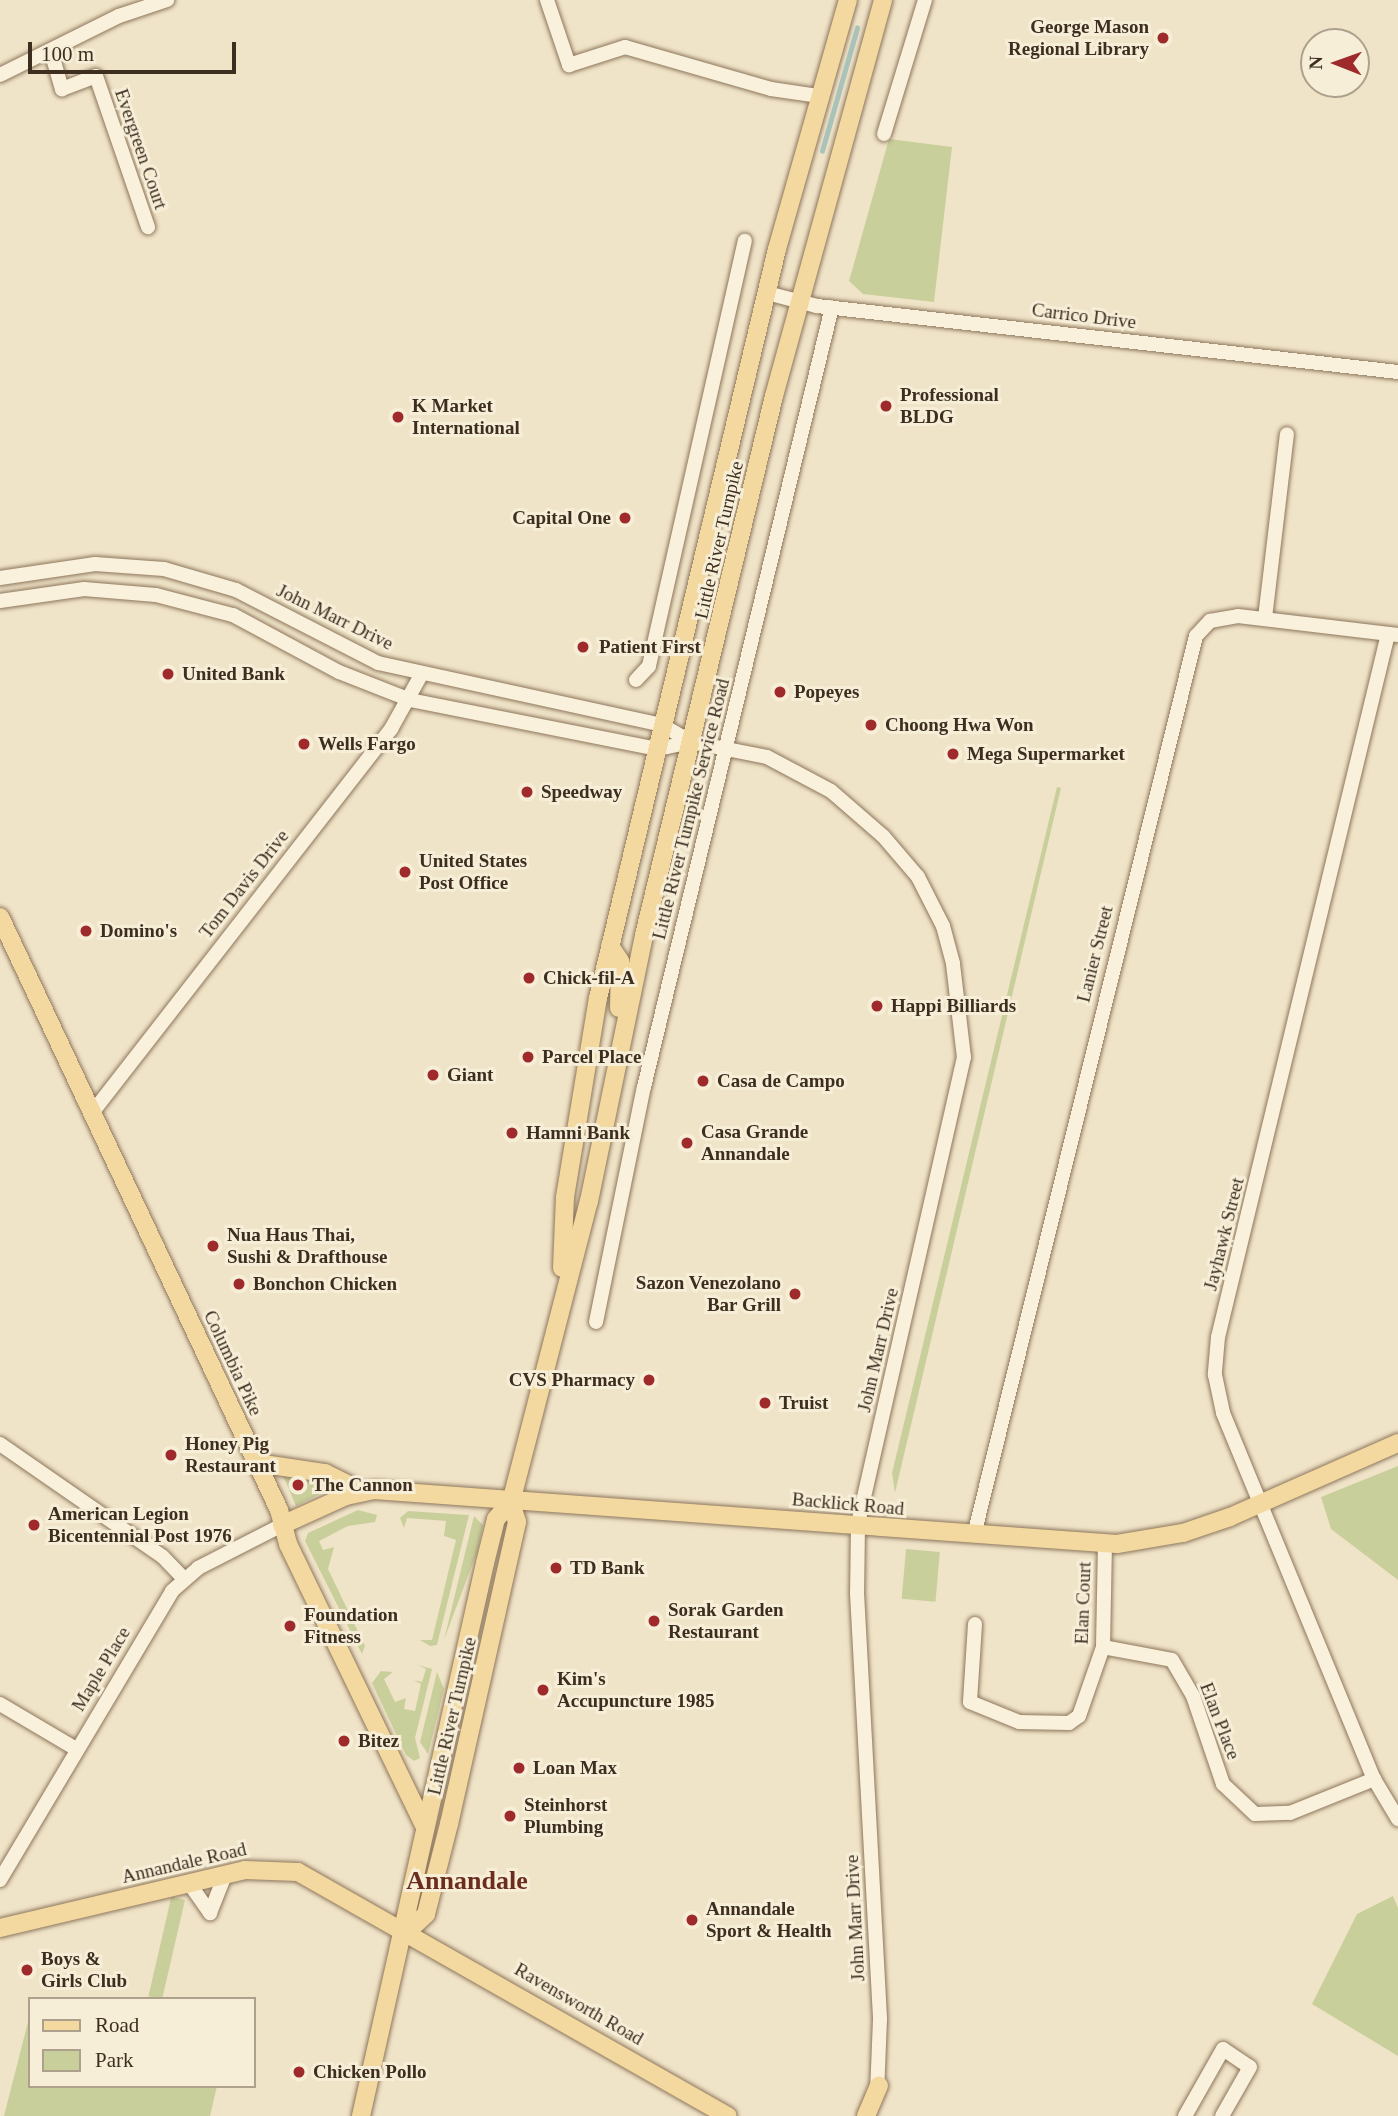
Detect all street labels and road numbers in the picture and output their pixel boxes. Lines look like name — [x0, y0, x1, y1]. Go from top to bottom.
street label: Evergreen Court — [110, 86, 172, 212]
street label: Carrico Drive — [1031, 298, 1137, 334]
street label: Little River Turnpike — [690, 459, 748, 621]
street label: John Marr Drive — [273, 579, 397, 655]
street label: Little River Turnpike Service Road — [647, 676, 735, 942]
street label: Tom Davis Drive — [194, 825, 294, 943]
street label: Lanier Street — [1072, 903, 1118, 1005]
street label: Jayhawk Street — [1199, 1175, 1249, 1293]
street label: John Marr Drive — [853, 1286, 903, 1414]
street label: Columbia Pike — [199, 1307, 267, 1419]
street label: Backlick Road — [791, 1488, 905, 1520]
street label: Elan Court — [1070, 1561, 1096, 1645]
street label: Maple Place — [67, 1623, 135, 1715]
street label: Little River Turnpike — [423, 1635, 481, 1797]
street label: Elan Place — [1195, 1679, 1245, 1763]
street label: Annandale Road — [119, 1838, 249, 1888]
street label: John Marr Drive — [840, 1854, 870, 1982]
street label: Ravensworth Road — [510, 1958, 648, 2050]

